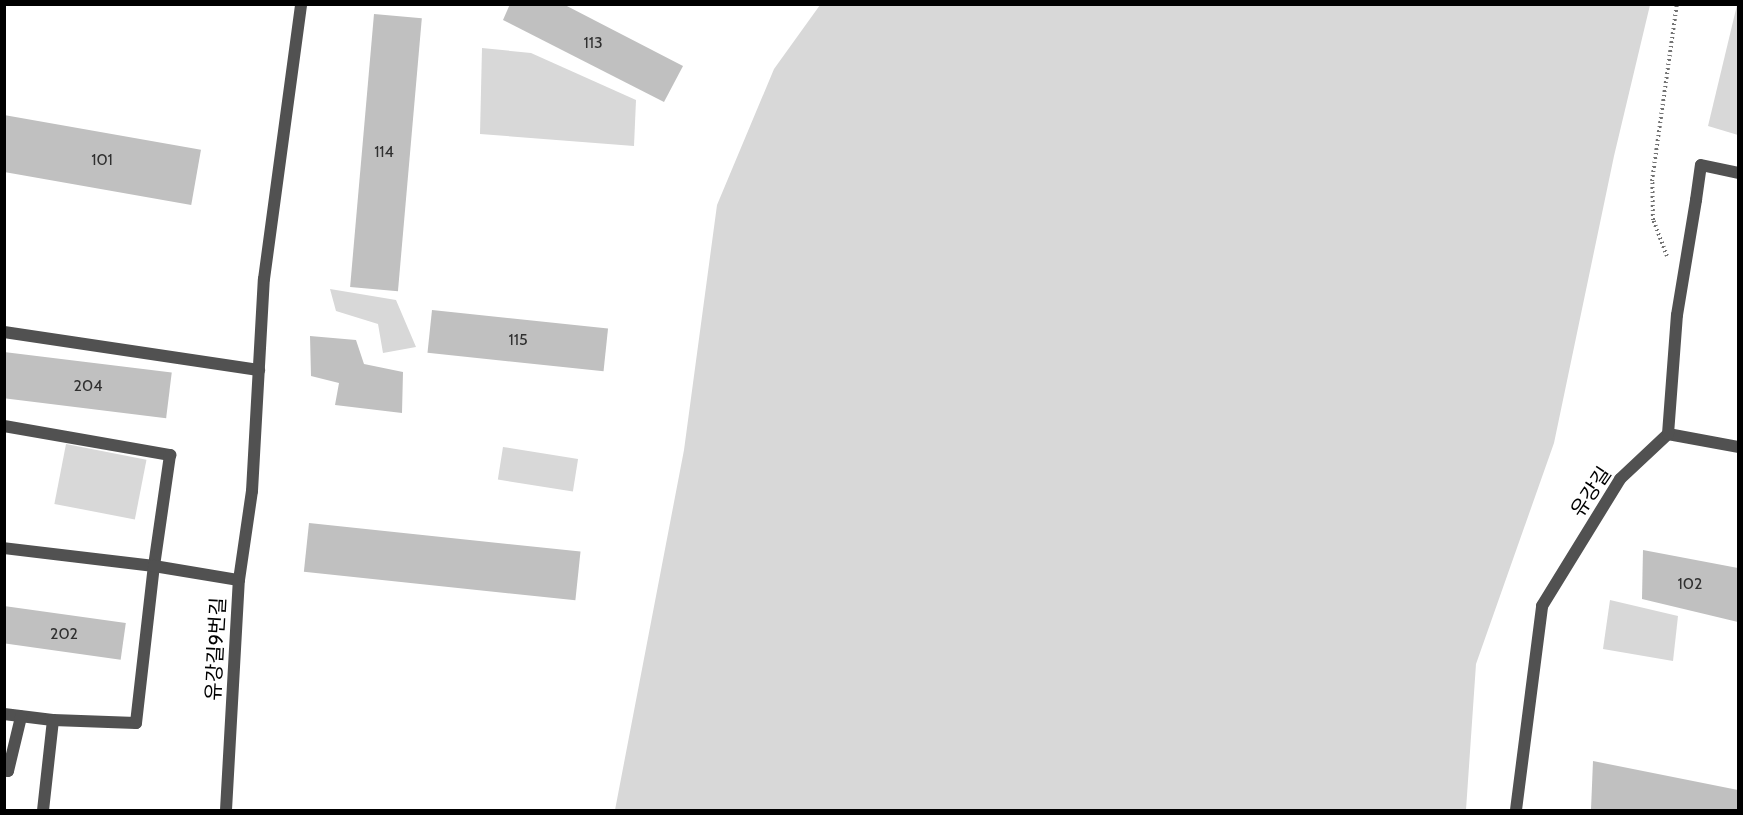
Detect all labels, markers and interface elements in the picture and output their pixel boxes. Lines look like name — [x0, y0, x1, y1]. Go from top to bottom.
house number: 113 — [583, 33, 603, 53]
house number: 114 — [374, 142, 394, 162]
house number: 101 — [91, 150, 113, 170]
house number: 115 — [508, 330, 528, 350]
house number: 204 — [74, 376, 102, 396]
street label: 유강길 — [1566, 462, 1616, 522]
house number: 102 — [1678, 574, 1702, 594]
street label: 유강길9번길 — [201, 597, 231, 701]
house number: 202 — [50, 624, 78, 644]

